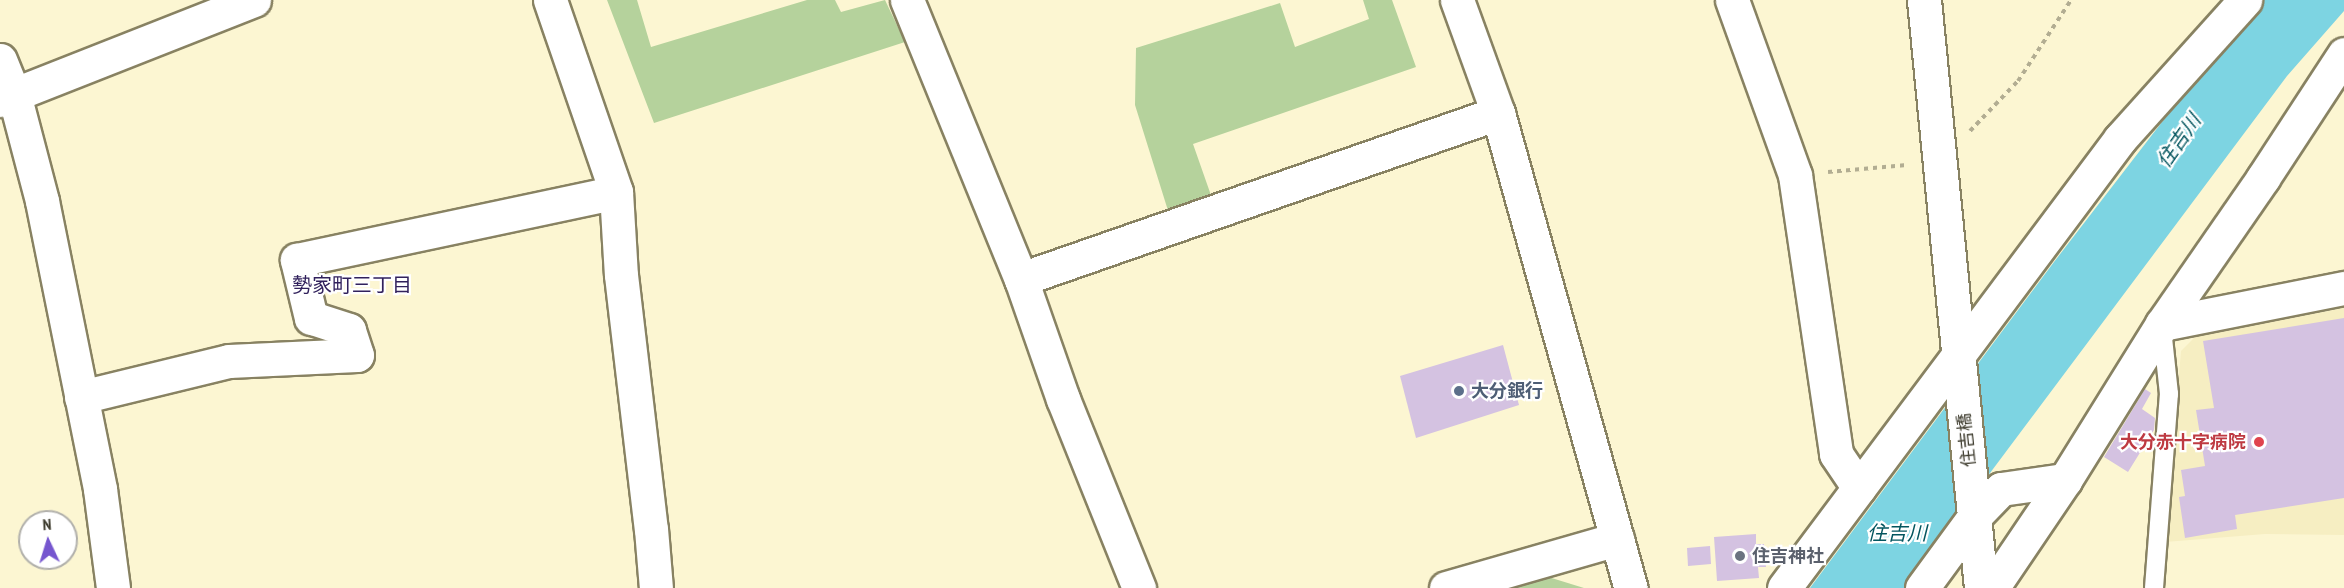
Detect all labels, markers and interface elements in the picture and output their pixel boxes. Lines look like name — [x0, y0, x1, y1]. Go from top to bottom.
water label: 住吉川 — [2152, 110, 2206, 172]
district label: 勢家町三丁目 — [292, 273, 412, 297]
place label: 大分銀行 — [1471, 380, 1543, 402]
marker: 大分銀行 — [1452, 384, 1466, 398]
street label: 住吉橋 — [1953, 412, 1981, 468]
place label: 大分赤十字病院 — [2120, 431, 2246, 453]
marker: 大分赤十字病院 — [2250, 433, 2268, 451]
north arrow — [18, 510, 78, 570]
text: N — [42, 514, 52, 534]
water label: 住吉川 — [1867, 521, 1927, 545]
place label: 住吉神社 — [1752, 545, 1824, 567]
marker: 住吉神社 — [1733, 549, 1747, 563]

